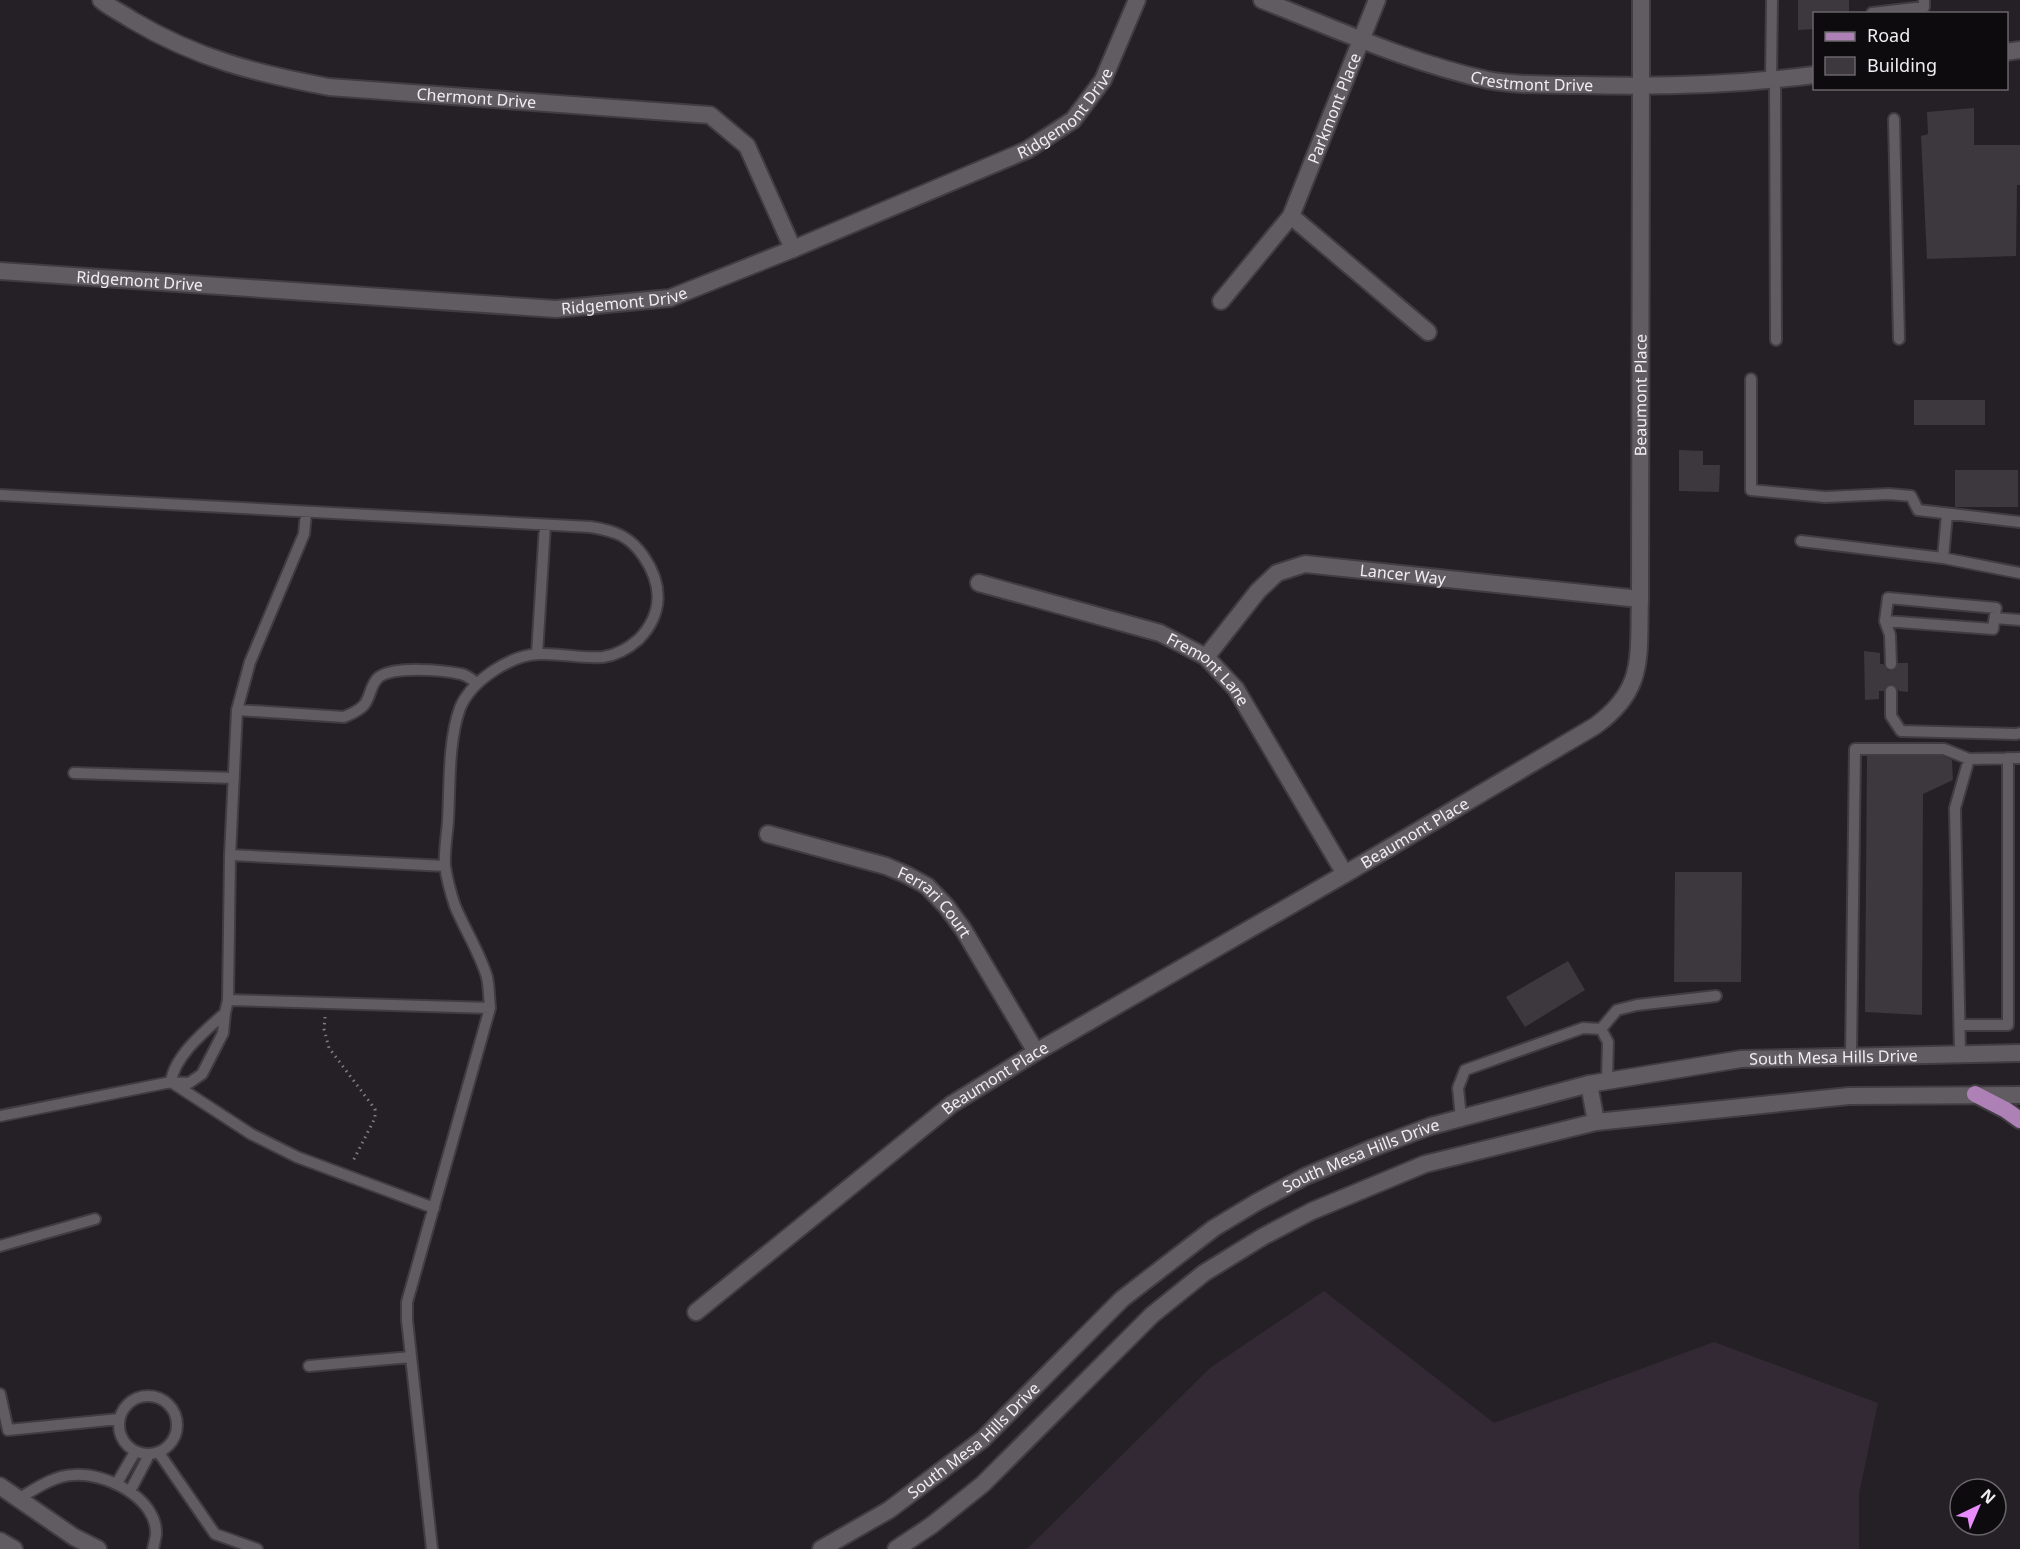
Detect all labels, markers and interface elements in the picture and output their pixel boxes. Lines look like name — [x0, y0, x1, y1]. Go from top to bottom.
legend — [1813, 12, 2008, 90]
text: Road — [1867, 23, 1910, 47]
street label: Parkmont Place — [1302, 50, 1366, 167]
text: Building — [1867, 53, 1937, 77]
street label: Ridgemont Drive — [1014, 64, 1118, 164]
street label: Crestmont Drive — [1468, 65, 1593, 96]
street label: Chermont Drive — [416, 82, 537, 113]
street label: Ridgemont Drive — [76, 265, 204, 296]
street label: Ridgemont Drive — [560, 281, 690, 319]
street label: Beaumont Place — [1629, 334, 1652, 456]
street label: Lancer Way — [1359, 559, 1448, 590]
street label: Fremont Lane — [1163, 627, 1254, 710]
street label: Beaumont Place — [1356, 792, 1473, 873]
street label: Ferrari Court — [894, 861, 977, 942]
street label: Beaumont Place — [937, 1036, 1052, 1119]
street label: South Mesa Hills Drive — [1749, 1044, 1918, 1070]
street label: South Mesa Hills Drive — [1278, 1113, 1442, 1198]
street label: South Mesa Hills Drive — [903, 1377, 1044, 1503]
north arrow — [1948, 1477, 2008, 1537]
text: N — [1976, 1484, 2001, 1509]

